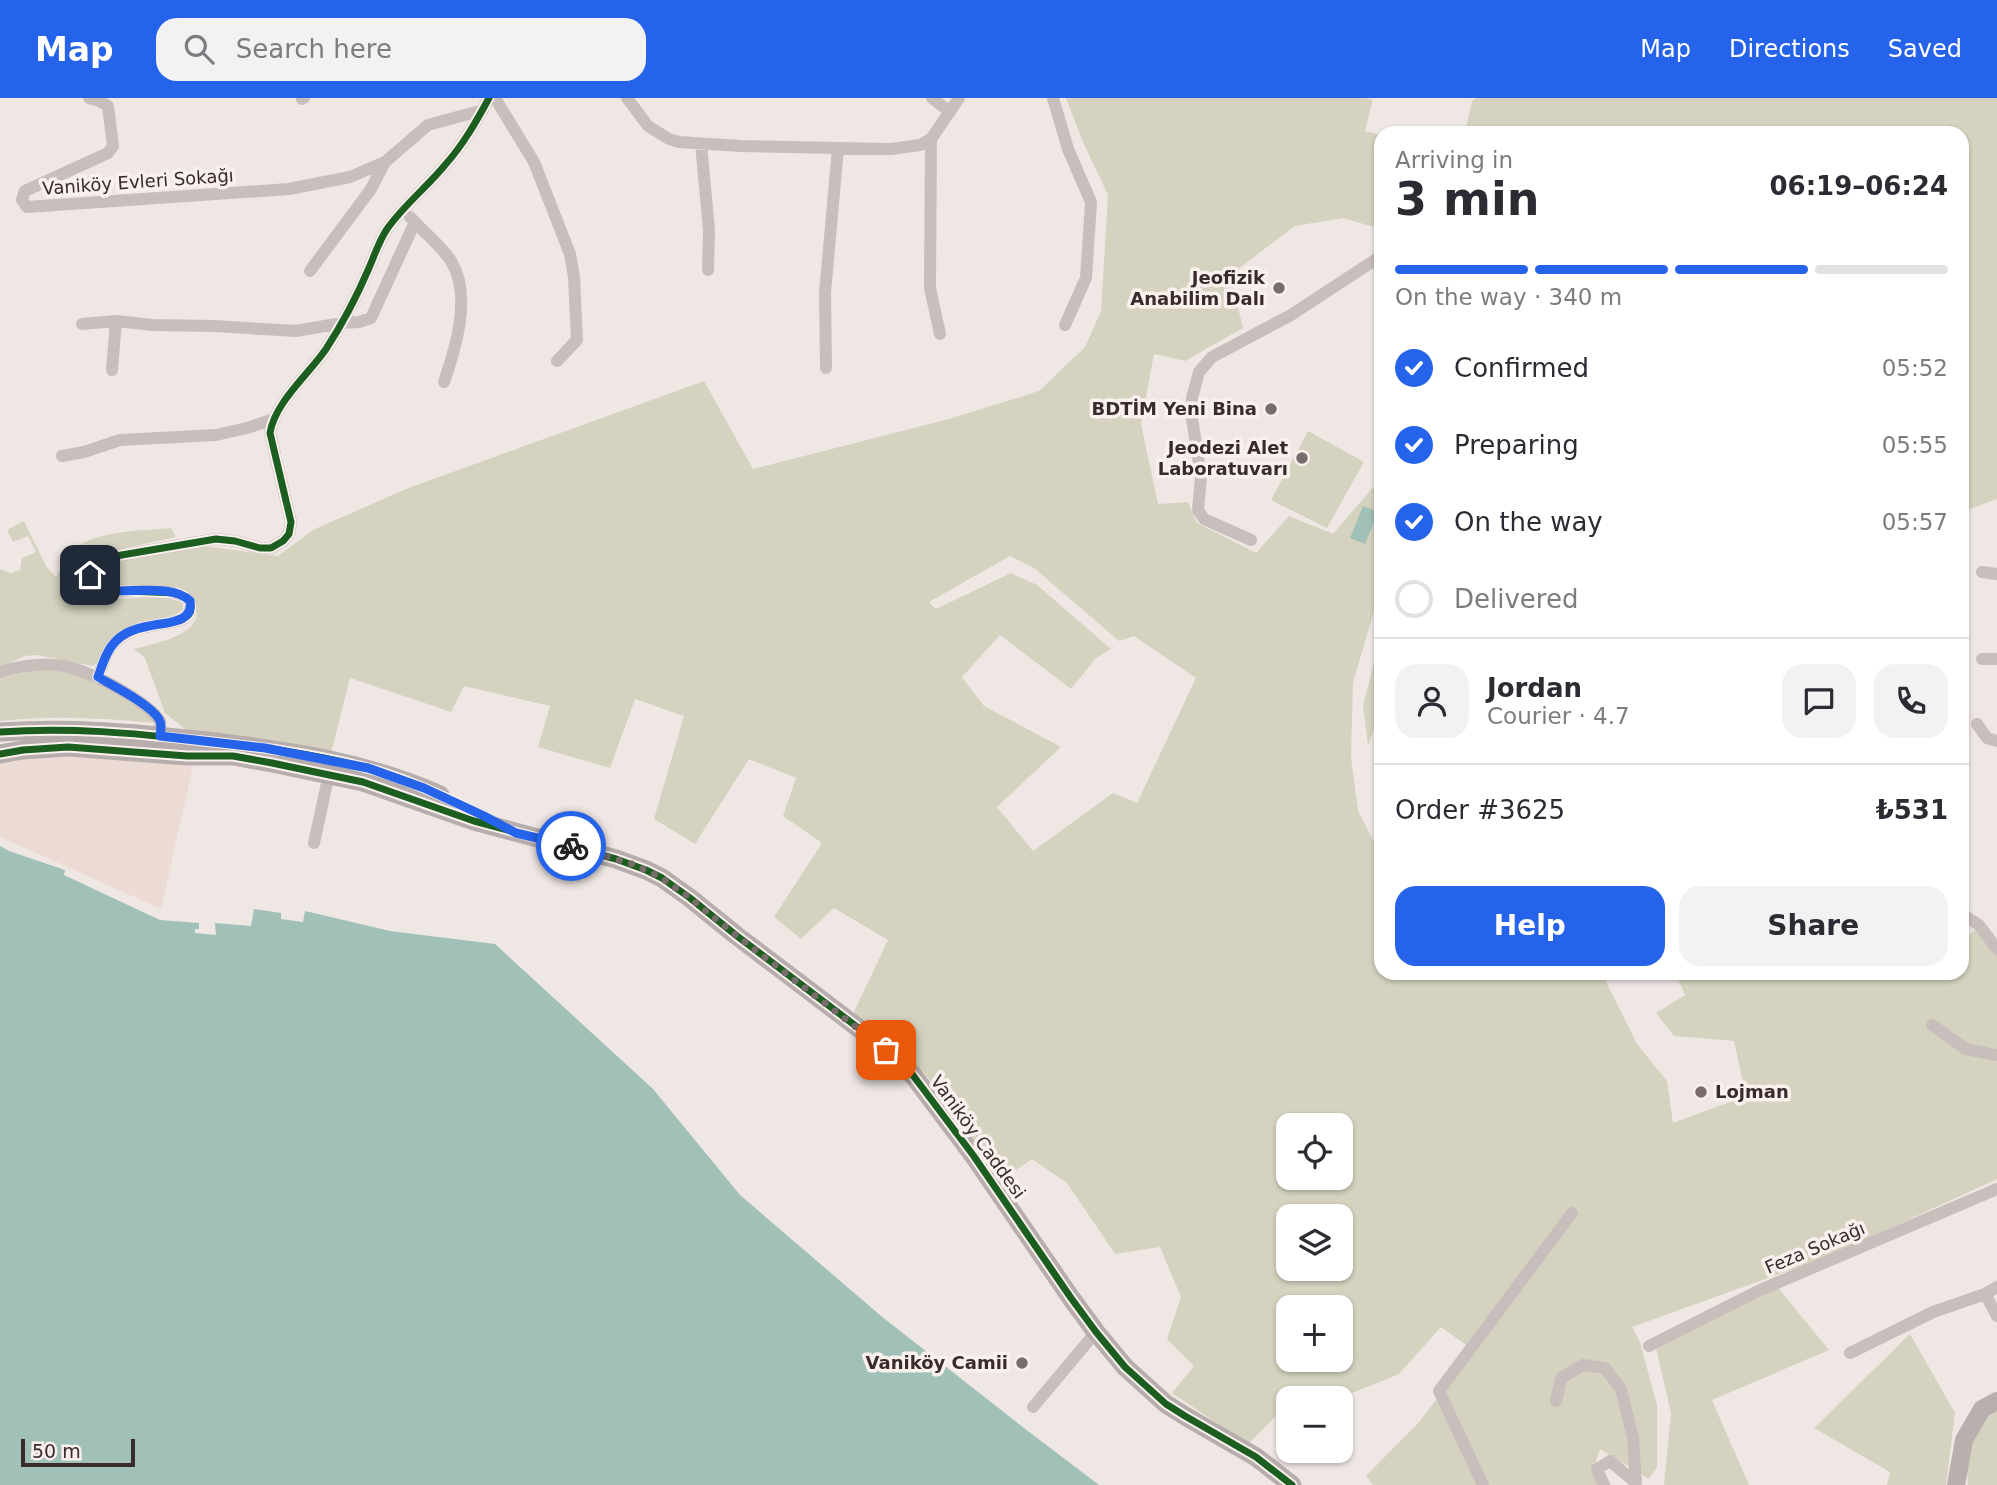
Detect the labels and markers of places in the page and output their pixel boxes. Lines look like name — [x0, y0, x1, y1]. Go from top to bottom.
place label: Jeofizik Anabilim Dalı — [1130, 267, 1266, 309]
marker: Jeofizik Anabilim Dalı — [1271, 280, 1287, 296]
place label: BDTİM Yeni Bina — [1091, 398, 1257, 419]
marker: BDTİM Yeni Bina — [1263, 401, 1279, 417]
place label: Jeodezi Alet Laboratuvarı — [1158, 437, 1288, 479]
marker: Jeodezi Alet Laboratuvarı — [1294, 450, 1310, 466]
pin — [60, 545, 120, 605]
pin — [856, 1020, 916, 1080]
place label: Lojman — [1715, 1081, 1789, 1102]
marker: Lojman — [1693, 1084, 1709, 1100]
place label: Vaniköy Camii — [866, 1352, 1008, 1373]
marker: Vaniköy Camii — [1014, 1355, 1030, 1371]

